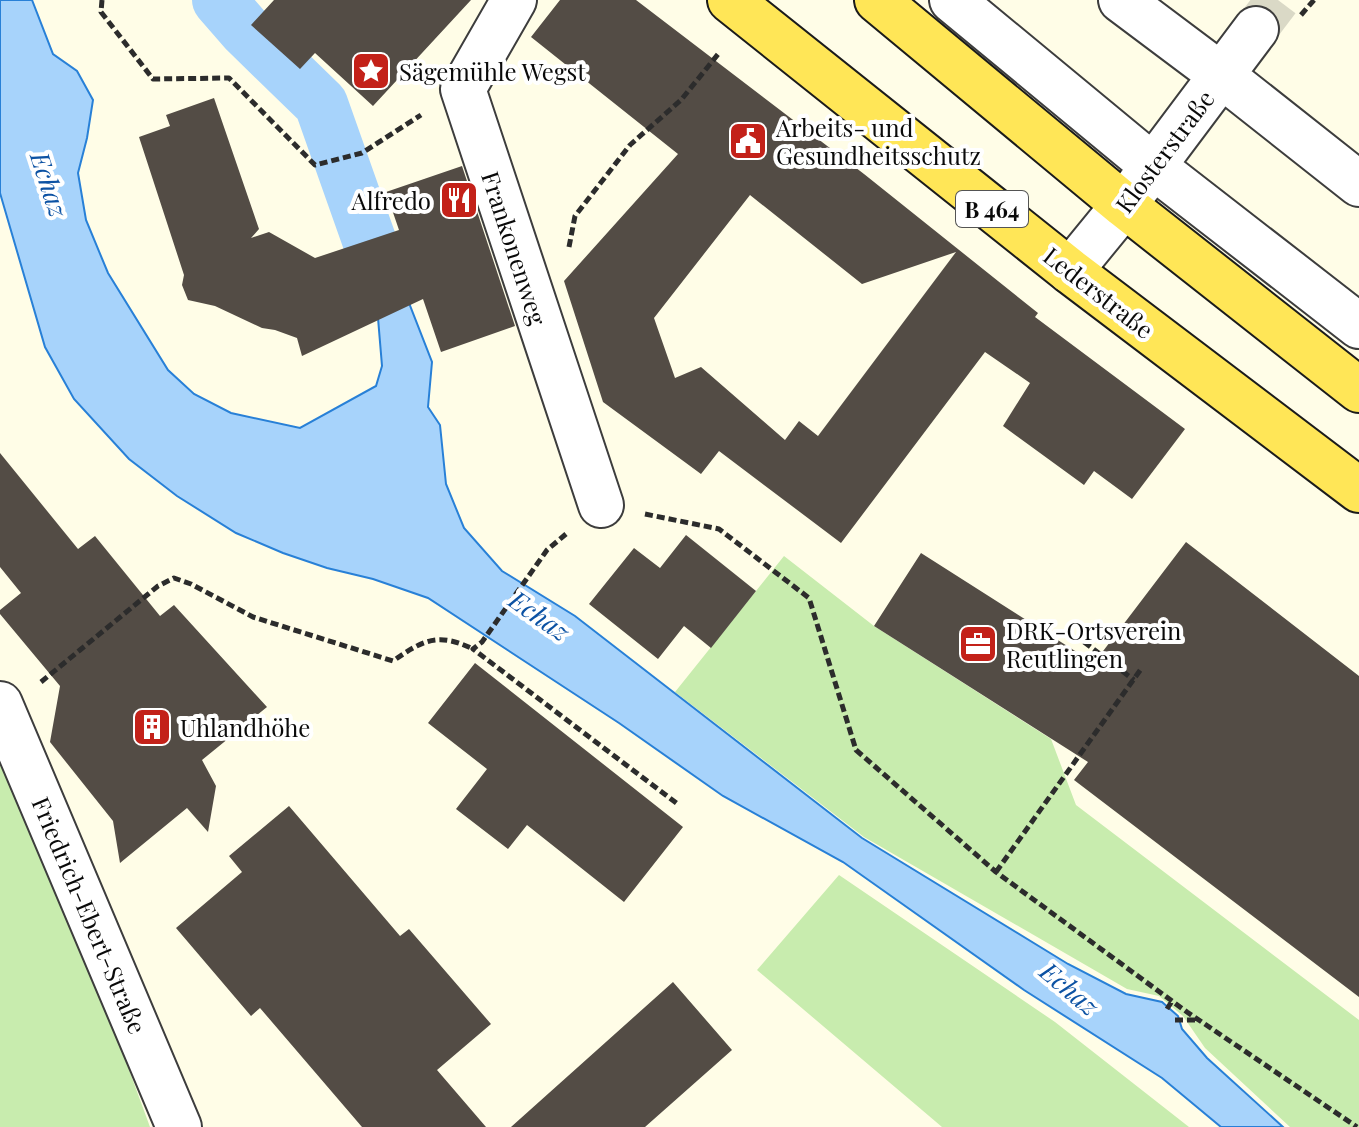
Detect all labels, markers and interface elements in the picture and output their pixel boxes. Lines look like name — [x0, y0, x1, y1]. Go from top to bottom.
place icon: Sägemühle Wegst — [350, 50, 392, 92]
place label: Sägemühle Wegst — [399, 55, 586, 87]
street label: Klosterstraße — [1107, 83, 1221, 219]
place label: Arbeits- und Gesundheitsschutz — [775, 111, 981, 171]
public building icon: Arbeits- und Gesundheitsschutz — [727, 120, 769, 162]
water label: Echaz — [23, 146, 77, 222]
street label: Frankonenweg — [475, 167, 555, 329]
restaurant icon: Alfredo — [438, 179, 480, 221]
place label: Alfredo — [351, 184, 431, 216]
road number: B 464 — [956, 191, 1028, 227]
street label: Lederstraße — [1038, 239, 1160, 345]
water label: Echaz — [502, 581, 578, 649]
place label: DRK-Ortsverein Reutlingen — [1006, 614, 1181, 674]
office icon: DRK-Ortsverein Reutlingen — [957, 623, 999, 665]
building icon: Uhlandhöhe — [131, 706, 173, 748]
place label: Uhlandhöhe — [180, 711, 311, 743]
street label: Friedrich-Ebert-Straße — [26, 792, 154, 1038]
water label: Echaz — [1033, 953, 1108, 1024]

